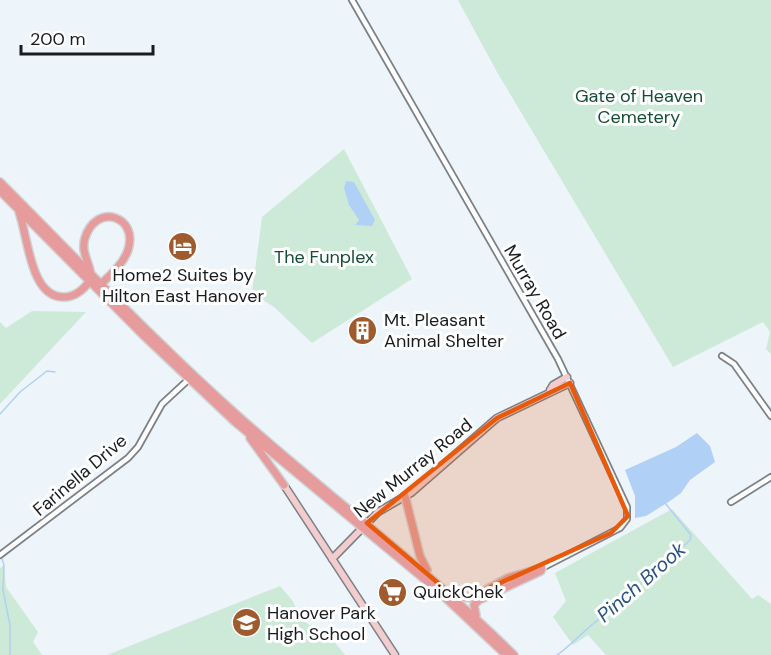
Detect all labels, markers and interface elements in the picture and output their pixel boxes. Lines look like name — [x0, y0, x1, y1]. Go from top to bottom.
scale bar — [21, 18, 153, 56]
text: 200 m — [30, 27, 86, 51]
park label: Gate of Heaven Cemetery — [575, 84, 703, 129]
hotel icon: Home2 Suites by Hilton East Hanover — [167, 230, 199, 262]
street label: Murray Road — [498, 241, 572, 343]
park label: The Funplex — [274, 245, 374, 269]
place label: Home2 Suites by Hilton East Hanover — [102, 263, 264, 308]
place label: Mt. Pleasant Animal Shelter — [384, 308, 504, 353]
building icon: Mt. Pleasant Animal Shelter — [347, 314, 379, 346]
street label: New Murray Road — [349, 413, 477, 523]
street label: Farinella Drive — [28, 429, 132, 521]
water label: Pinch Brook — [591, 536, 692, 628]
supermarket icon: QuickChek — [376, 576, 408, 608]
place label: QuickChek — [413, 580, 504, 604]
place label: Hanover Park High School — [267, 601, 376, 646]
school or university icon: Hanover Park High School — [230, 607, 262, 639]

